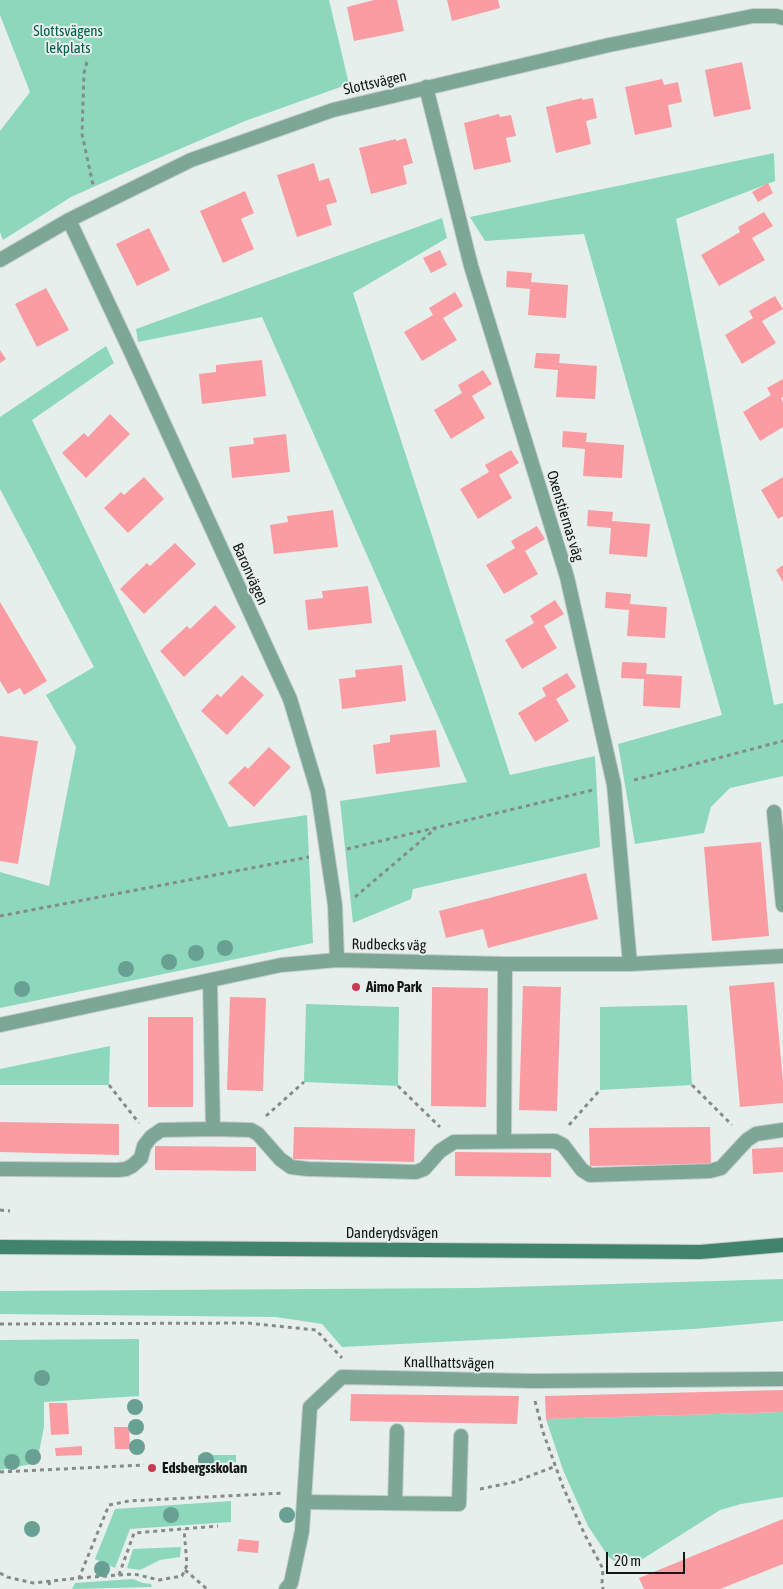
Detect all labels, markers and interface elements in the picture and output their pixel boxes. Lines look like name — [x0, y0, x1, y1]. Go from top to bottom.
park label: Slottsvägens lekplats — [33, 22, 103, 57]
street label: Slottsvägen — [342, 67, 408, 99]
street label: Oxenstiernas väg — [543, 468, 587, 564]
street label: Baronvägen — [228, 540, 272, 608]
street label: Rudbecks väg — [352, 935, 426, 955]
place label: Aimo Park — [366, 978, 422, 996]
marker: Aimo Park — [350, 981, 362, 993]
street label: Danderydsvägen — [346, 1224, 438, 1242]
street label: Knallhattsvägen — [403, 1353, 495, 1373]
place label: Edsbergsskolan — [162, 1459, 247, 1477]
marker: Edsbergsskolan — [146, 1462, 158, 1474]
scale bar — [608, 1542, 687, 1574]
text: 20 m — [614, 1552, 641, 1569]

